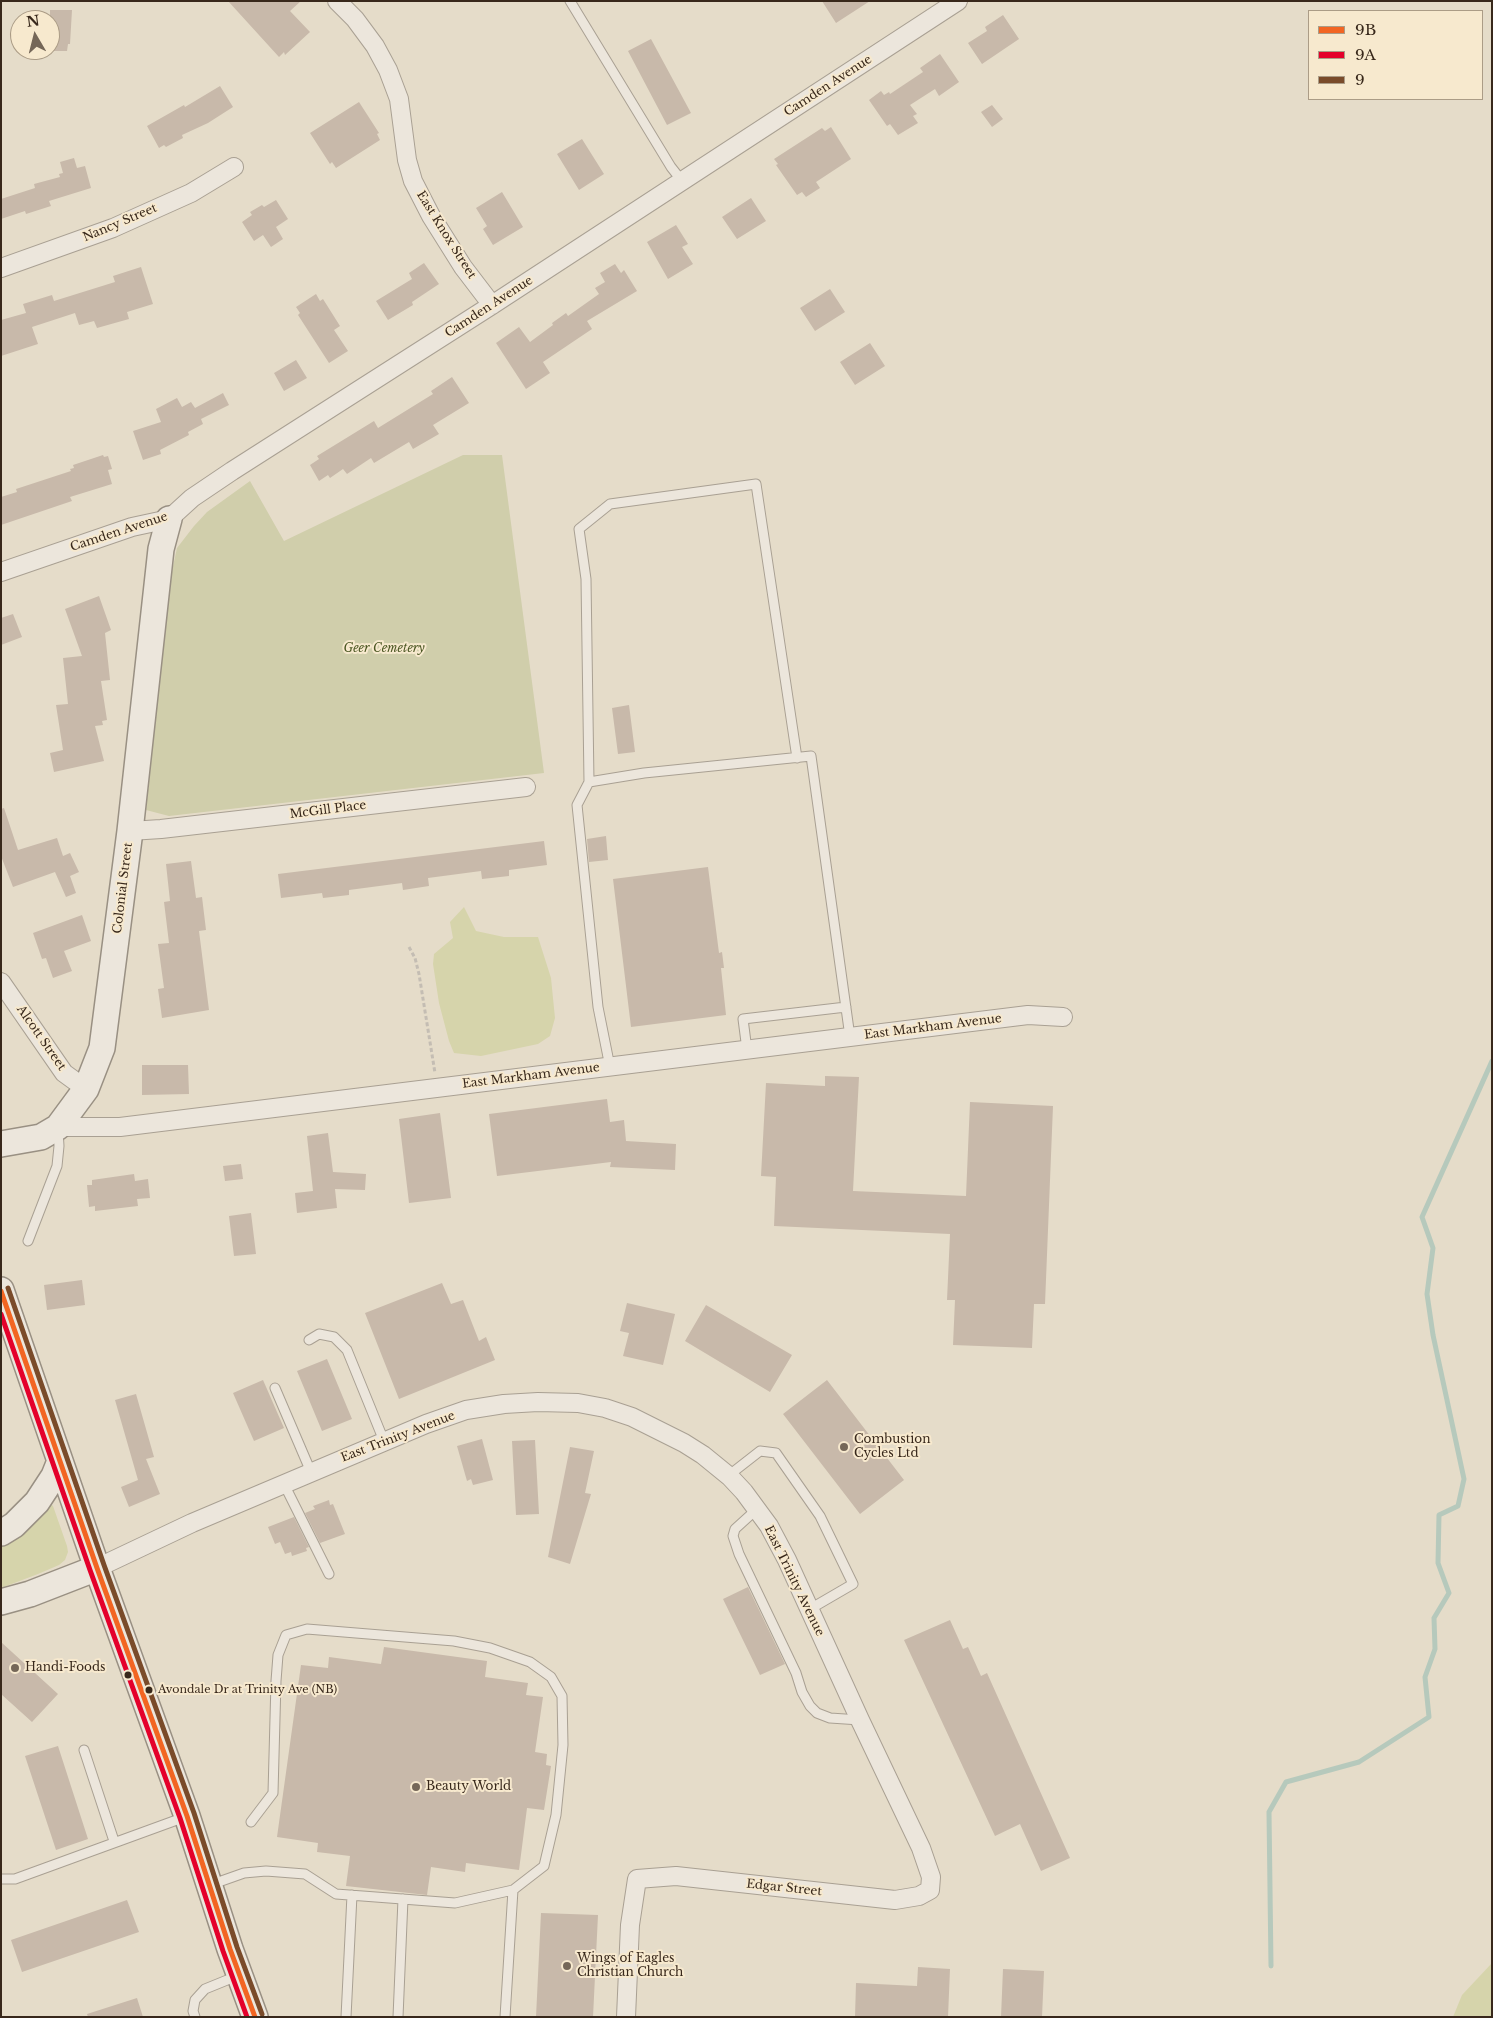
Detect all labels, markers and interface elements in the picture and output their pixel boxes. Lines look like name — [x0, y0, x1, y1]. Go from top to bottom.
north arrow — [10, 10, 60, 60]
legend — [1308, 10, 1483, 100]
text: N — [25, 11, 41, 31]
text: 9B — [1355, 20, 1376, 39]
text: 9A — [1355, 45, 1376, 64]
street label: Camden Avenue — [782, 52, 874, 120]
text: 9 — [1355, 70, 1365, 89]
street label: East Knox Street — [413, 188, 479, 282]
street label: Nancy Street — [81, 201, 159, 245]
street label: Camden Avenue — [443, 273, 535, 341]
street label: Camden Avenue — [68, 509, 170, 555]
park label: Geer Cemetery — [343, 642, 425, 656]
street label: McGill Place — [289, 798, 367, 822]
street label: Colonial Street — [110, 842, 136, 934]
street label: Alcott Street — [13, 1003, 69, 1073]
street label: East Markham Avenue — [863, 1011, 1003, 1043]
street label: East Markham Avenue — [461, 1060, 601, 1092]
street label: East Trinity Avenue — [339, 1409, 457, 1465]
place label: Combustion Cycles Ltd — [854, 1433, 930, 1461]
marker: Combustion Cycles Ltd — [838, 1441, 850, 1453]
street label: East Trinity Avenue — [761, 1523, 827, 1639]
place label: Handi-Foods — [25, 1661, 105, 1675]
marker: Handi-Foods — [9, 1662, 21, 1674]
unlabelled marker — [123, 1670, 133, 1680]
place label: Avondale Dr at Trinity Ave (NB) — [158, 1683, 337, 1697]
marker: Avondale Dr at Trinity Ave (NB) — [144, 1685, 154, 1695]
place label: Beauty World — [426, 1780, 511, 1794]
marker: Beauty World — [410, 1781, 422, 1793]
street label: Edgar Street — [745, 1877, 823, 1899]
place label: Wings of Eagles Christian Church — [577, 1952, 683, 1980]
marker: Wings of Eagles Christian Church — [561, 1960, 573, 1972]

